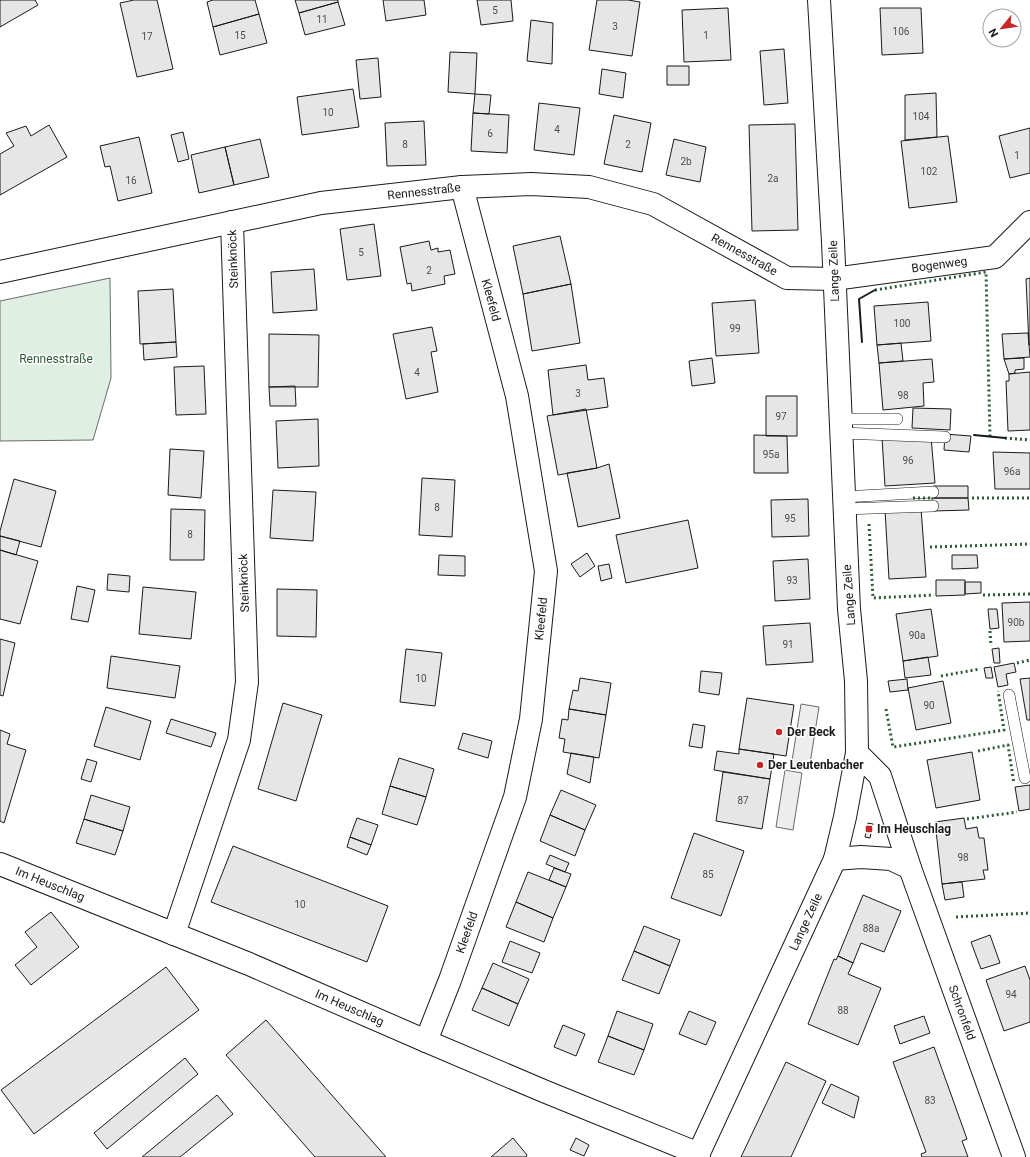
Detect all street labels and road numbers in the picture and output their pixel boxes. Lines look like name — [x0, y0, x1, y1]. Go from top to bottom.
street label: Rennesstraße — [387, 180, 461, 202]
street label: Steinknöck — [225, 228, 241, 289]
street label: Rennesstraße — [709, 231, 780, 278]
street label: Lange Zeile — [826, 240, 842, 302]
street label: Bogenweg — [911, 254, 968, 275]
street label: Kleefeld — [479, 277, 503, 323]
street label: Steinknöck — [236, 552, 252, 613]
street label: Lange Zeile — [840, 564, 858, 626]
street label: Kleefeld — [532, 597, 550, 641]
street label: Im Heuschlag — [13, 864, 87, 904]
street label: Lange Zeile — [787, 891, 825, 953]
street label: Kleefeld — [453, 910, 481, 955]
street label: Schronfeld — [946, 983, 978, 1042]
street label: Im Heuschlag — [313, 987, 386, 1029]

